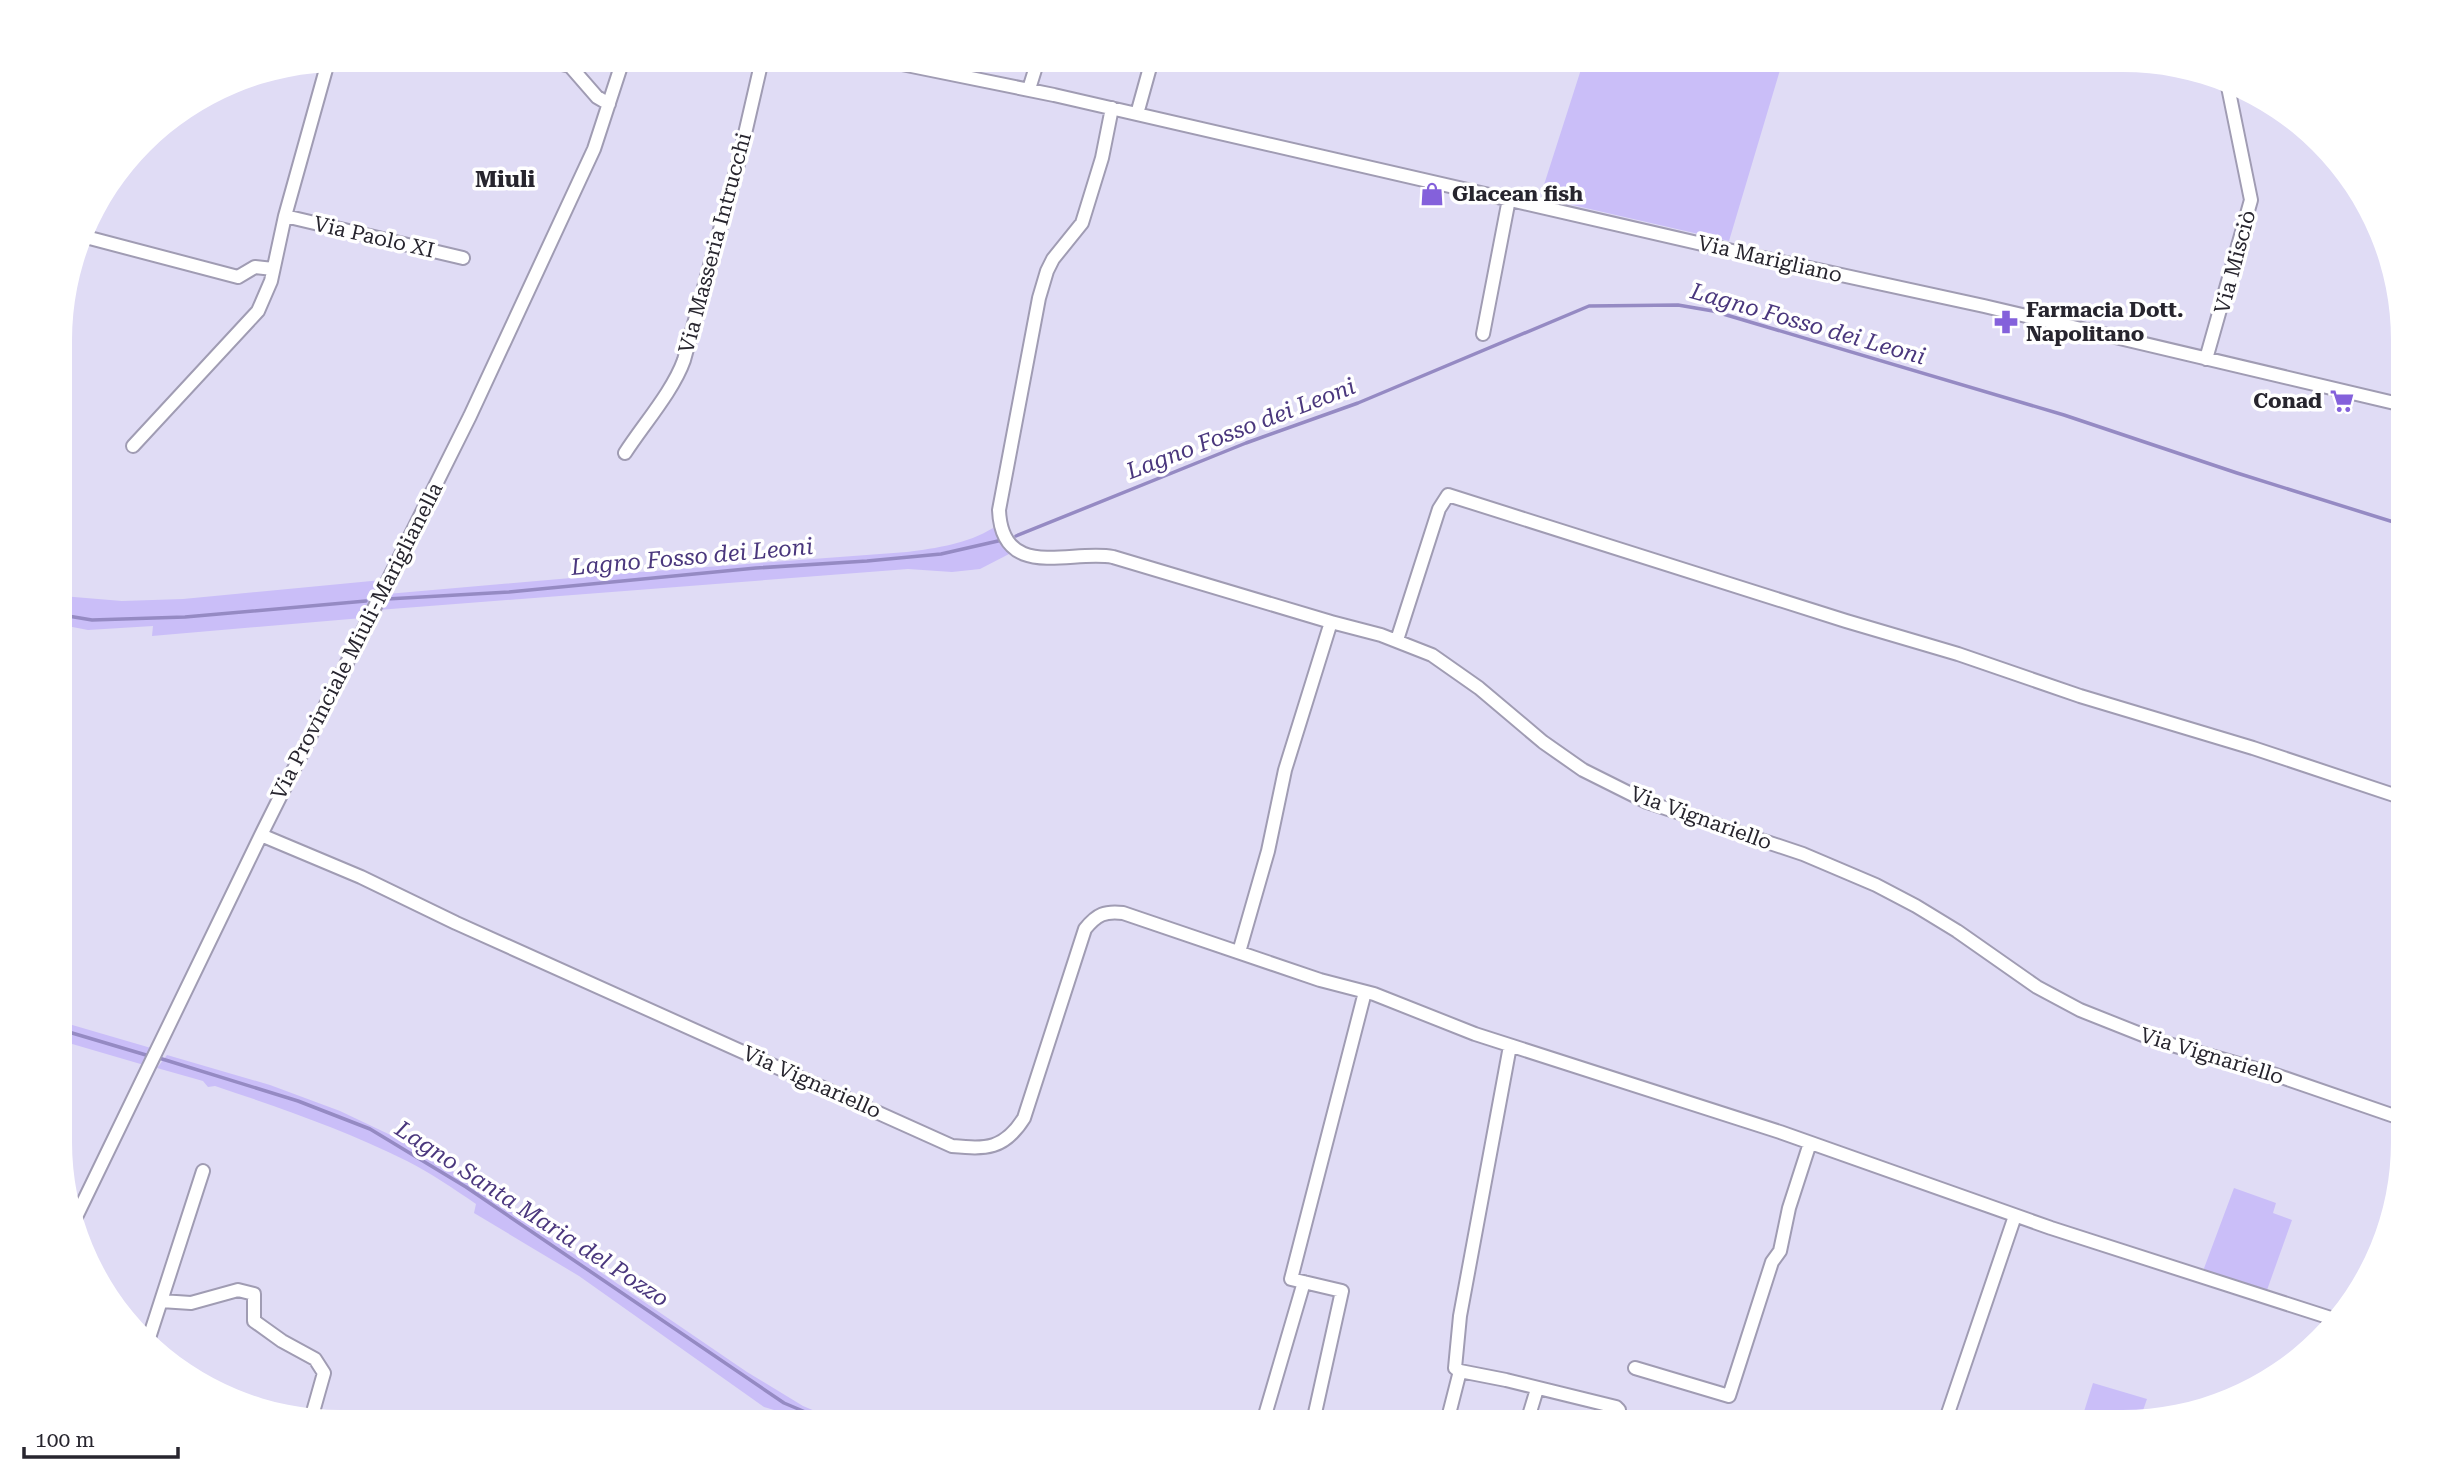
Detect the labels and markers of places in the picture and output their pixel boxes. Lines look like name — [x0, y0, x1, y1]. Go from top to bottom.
shop icon: Glacean fish — [1418, 180, 1446, 208]
place label: Glacean fish — [1452, 182, 1583, 206]
place label: Farmacia Dott. Napolitano — [2026, 298, 2184, 346]
pharmacy icon: Farmacia Dott. Napolitano — [1992, 308, 2020, 336]
supermarket icon: Conad — [2328, 387, 2356, 415]
place label: Conad — [2253, 389, 2322, 413]

